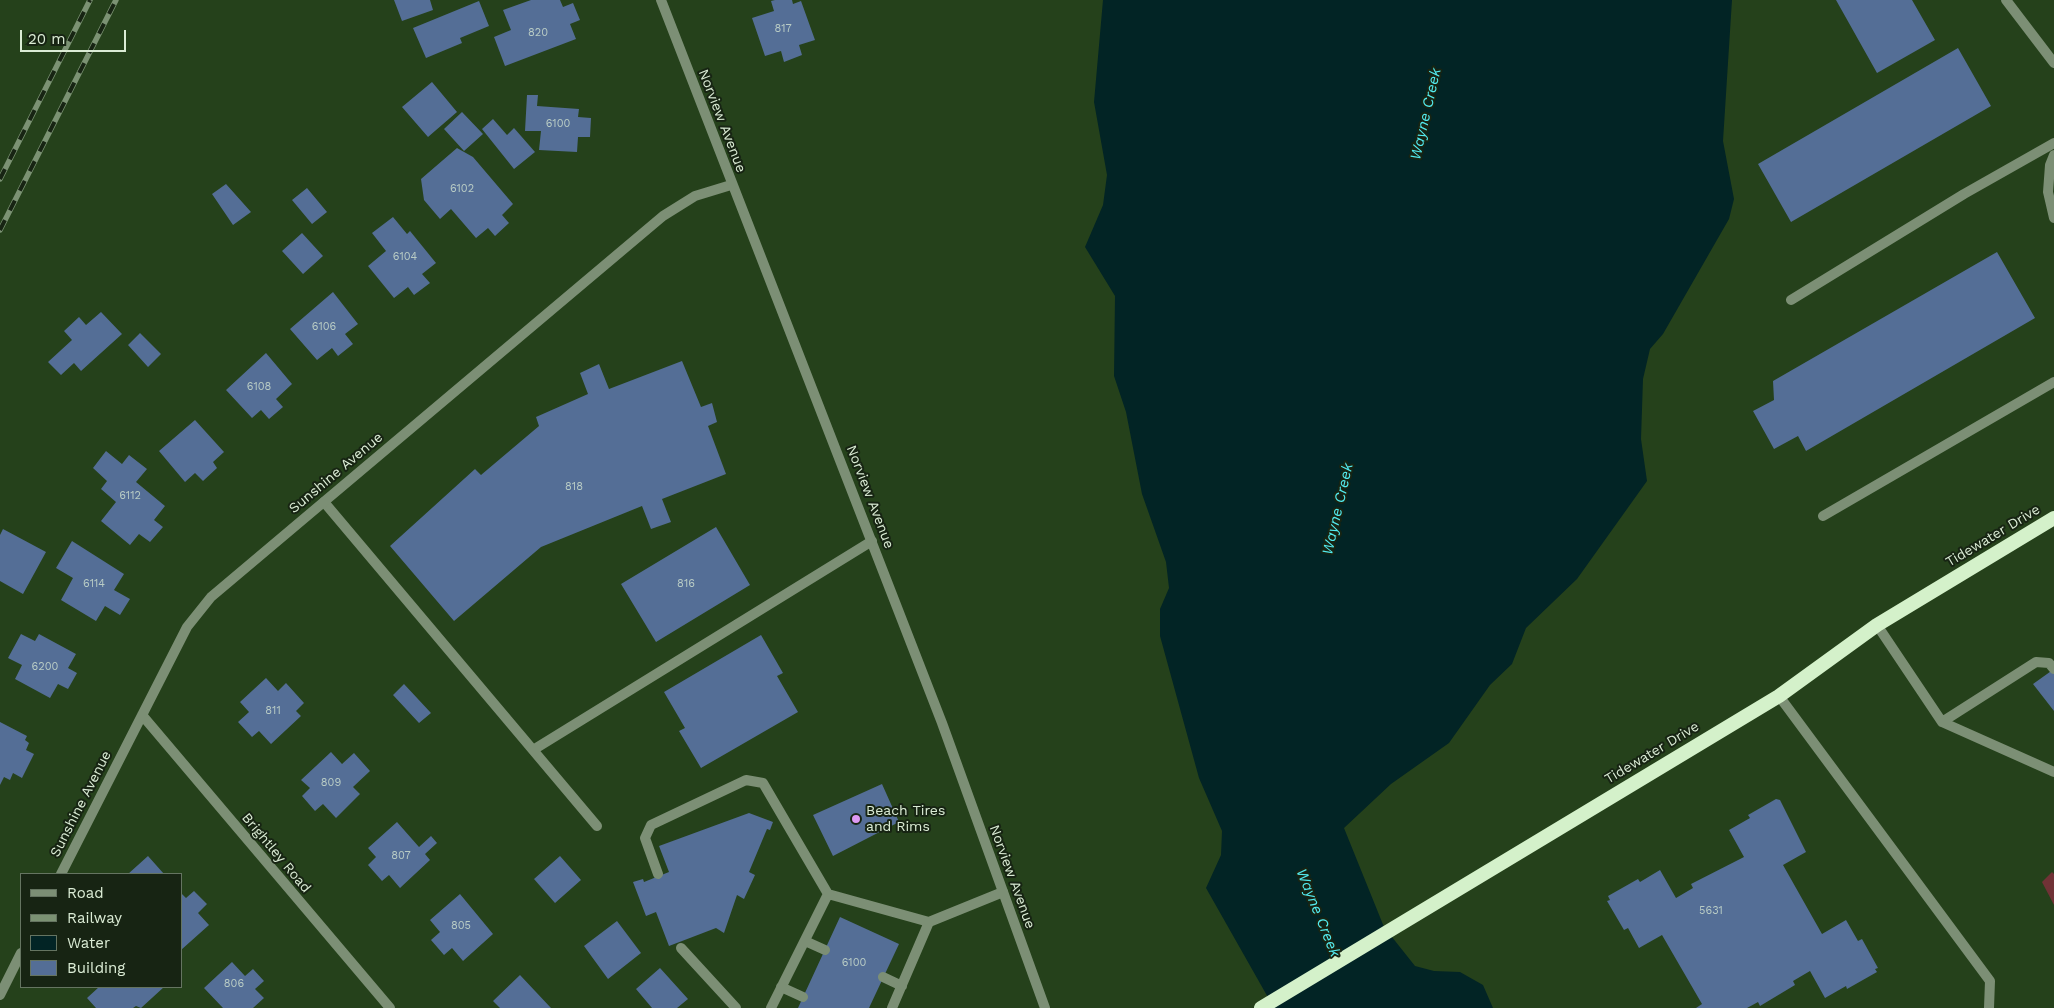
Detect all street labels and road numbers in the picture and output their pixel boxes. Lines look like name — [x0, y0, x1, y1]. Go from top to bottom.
street label: Norview Avenue — [695, 67, 749, 175]
street label: Sunshine Avenue — [286, 429, 386, 517]
street label: Norview Avenue — [843, 443, 897, 551]
street label: Tidewater Drive — [1943, 501, 2043, 571]
street label: Tidewater Drive — [1602, 718, 1702, 788]
street label: Sunshine Avenue — [47, 748, 115, 860]
street label: Brightley Road — [238, 810, 314, 896]
street label: Norview Avenue — [985, 823, 1039, 931]

